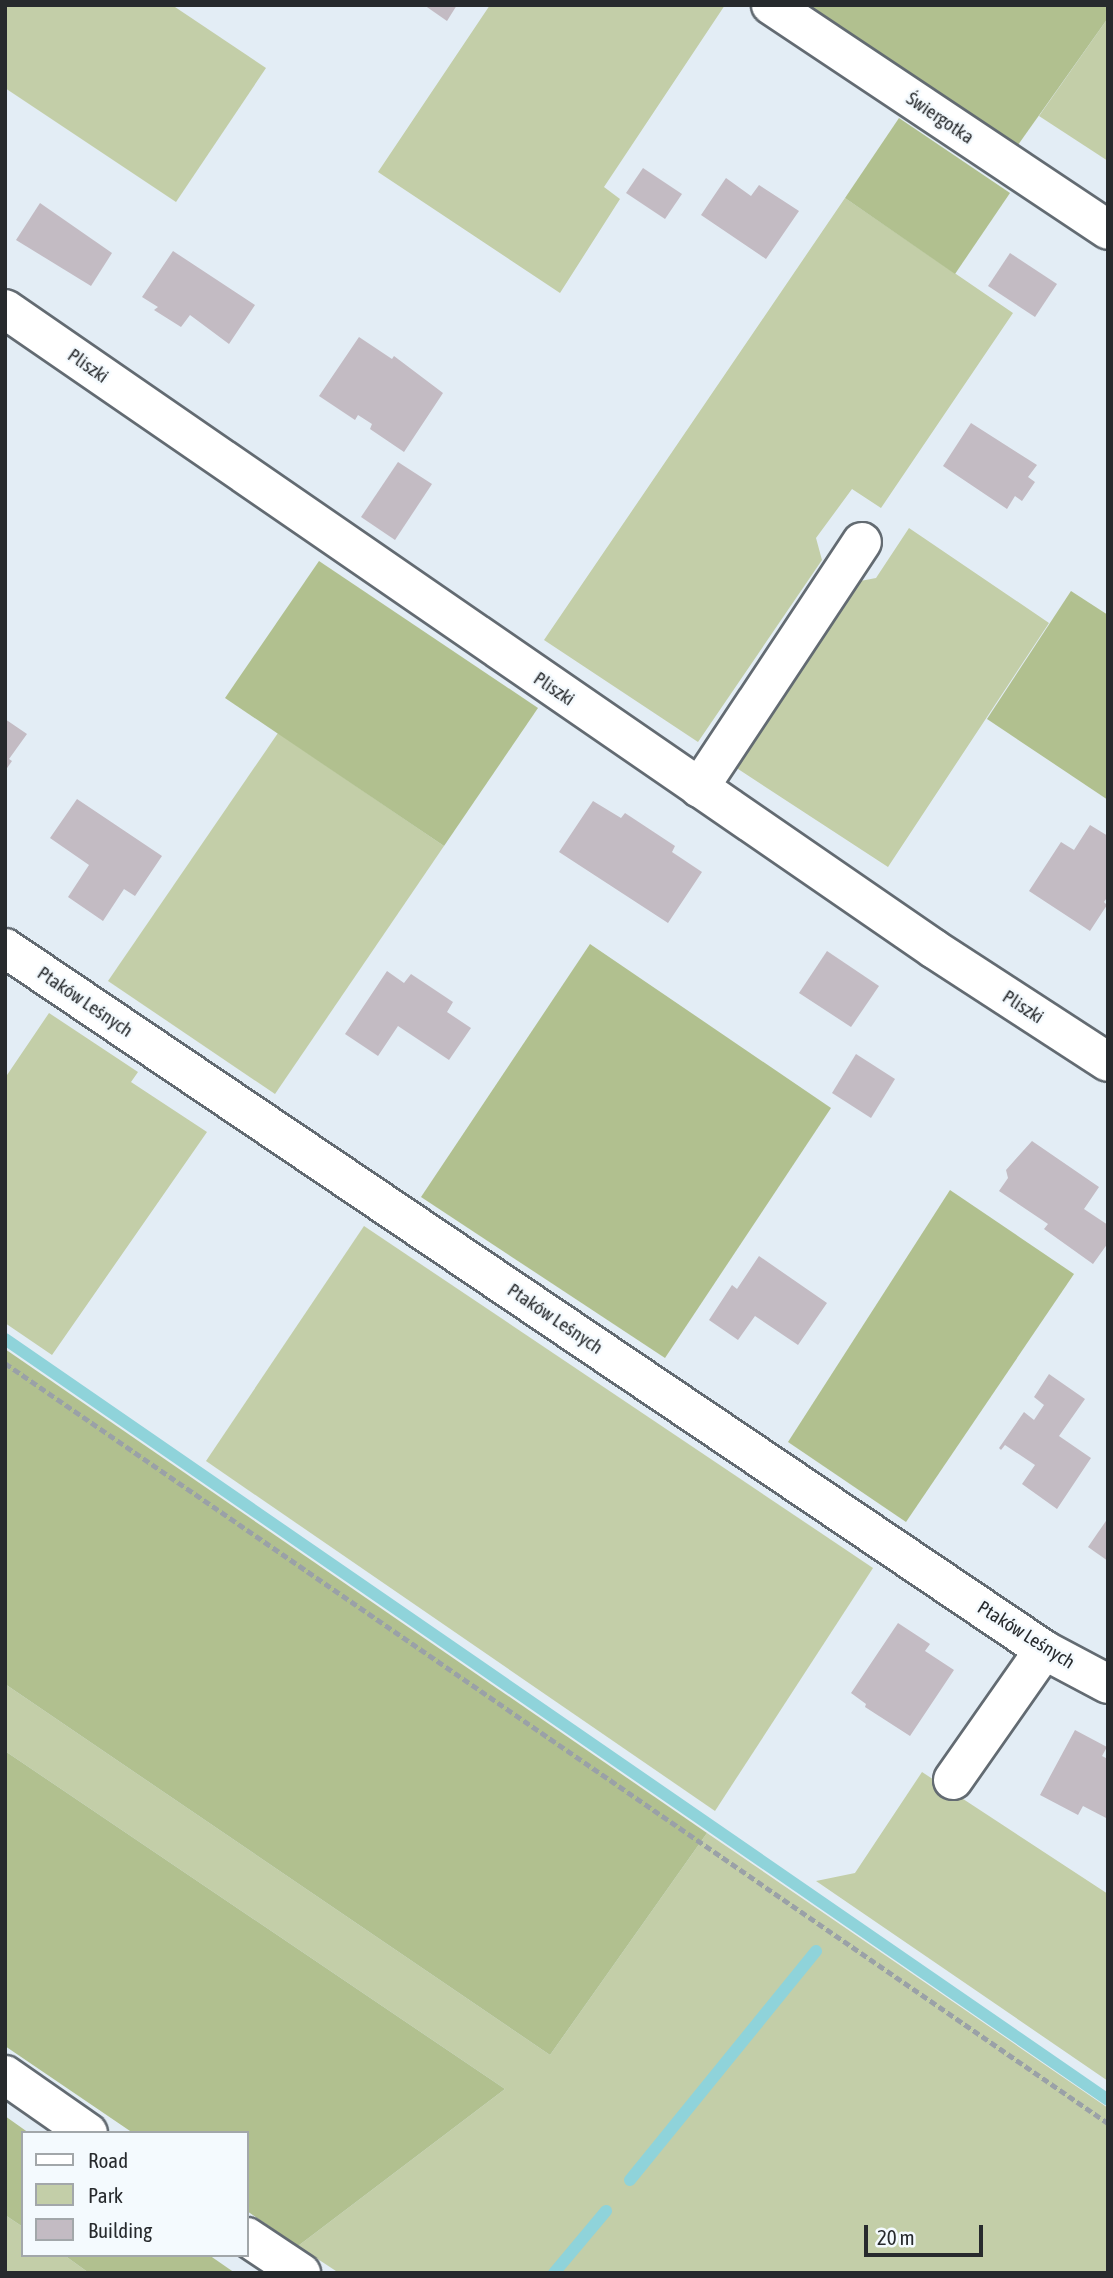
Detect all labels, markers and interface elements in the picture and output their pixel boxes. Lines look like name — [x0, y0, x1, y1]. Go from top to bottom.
street label: Świergotka — [902, 87, 978, 149]
street label: Pliszki — [63, 344, 113, 388]
street label: Pliszki — [529, 667, 579, 711]
street label: Ptaków Leśnych — [33, 962, 137, 1042]
street label: Pliszki — [998, 985, 1048, 1029]
street label: Ptaków Leśnych — [503, 1279, 607, 1359]
street label: Ptaków Leśnych — [973, 1596, 1079, 1674]
legend — [21, 2131, 248, 2257]
text: Road — [88, 2148, 128, 2172]
text: Park — [88, 2183, 123, 2207]
scale bar — [868, 2212, 987, 2256]
text: Building — [88, 2218, 152, 2242]
text: 20 m — [877, 2225, 915, 2249]

